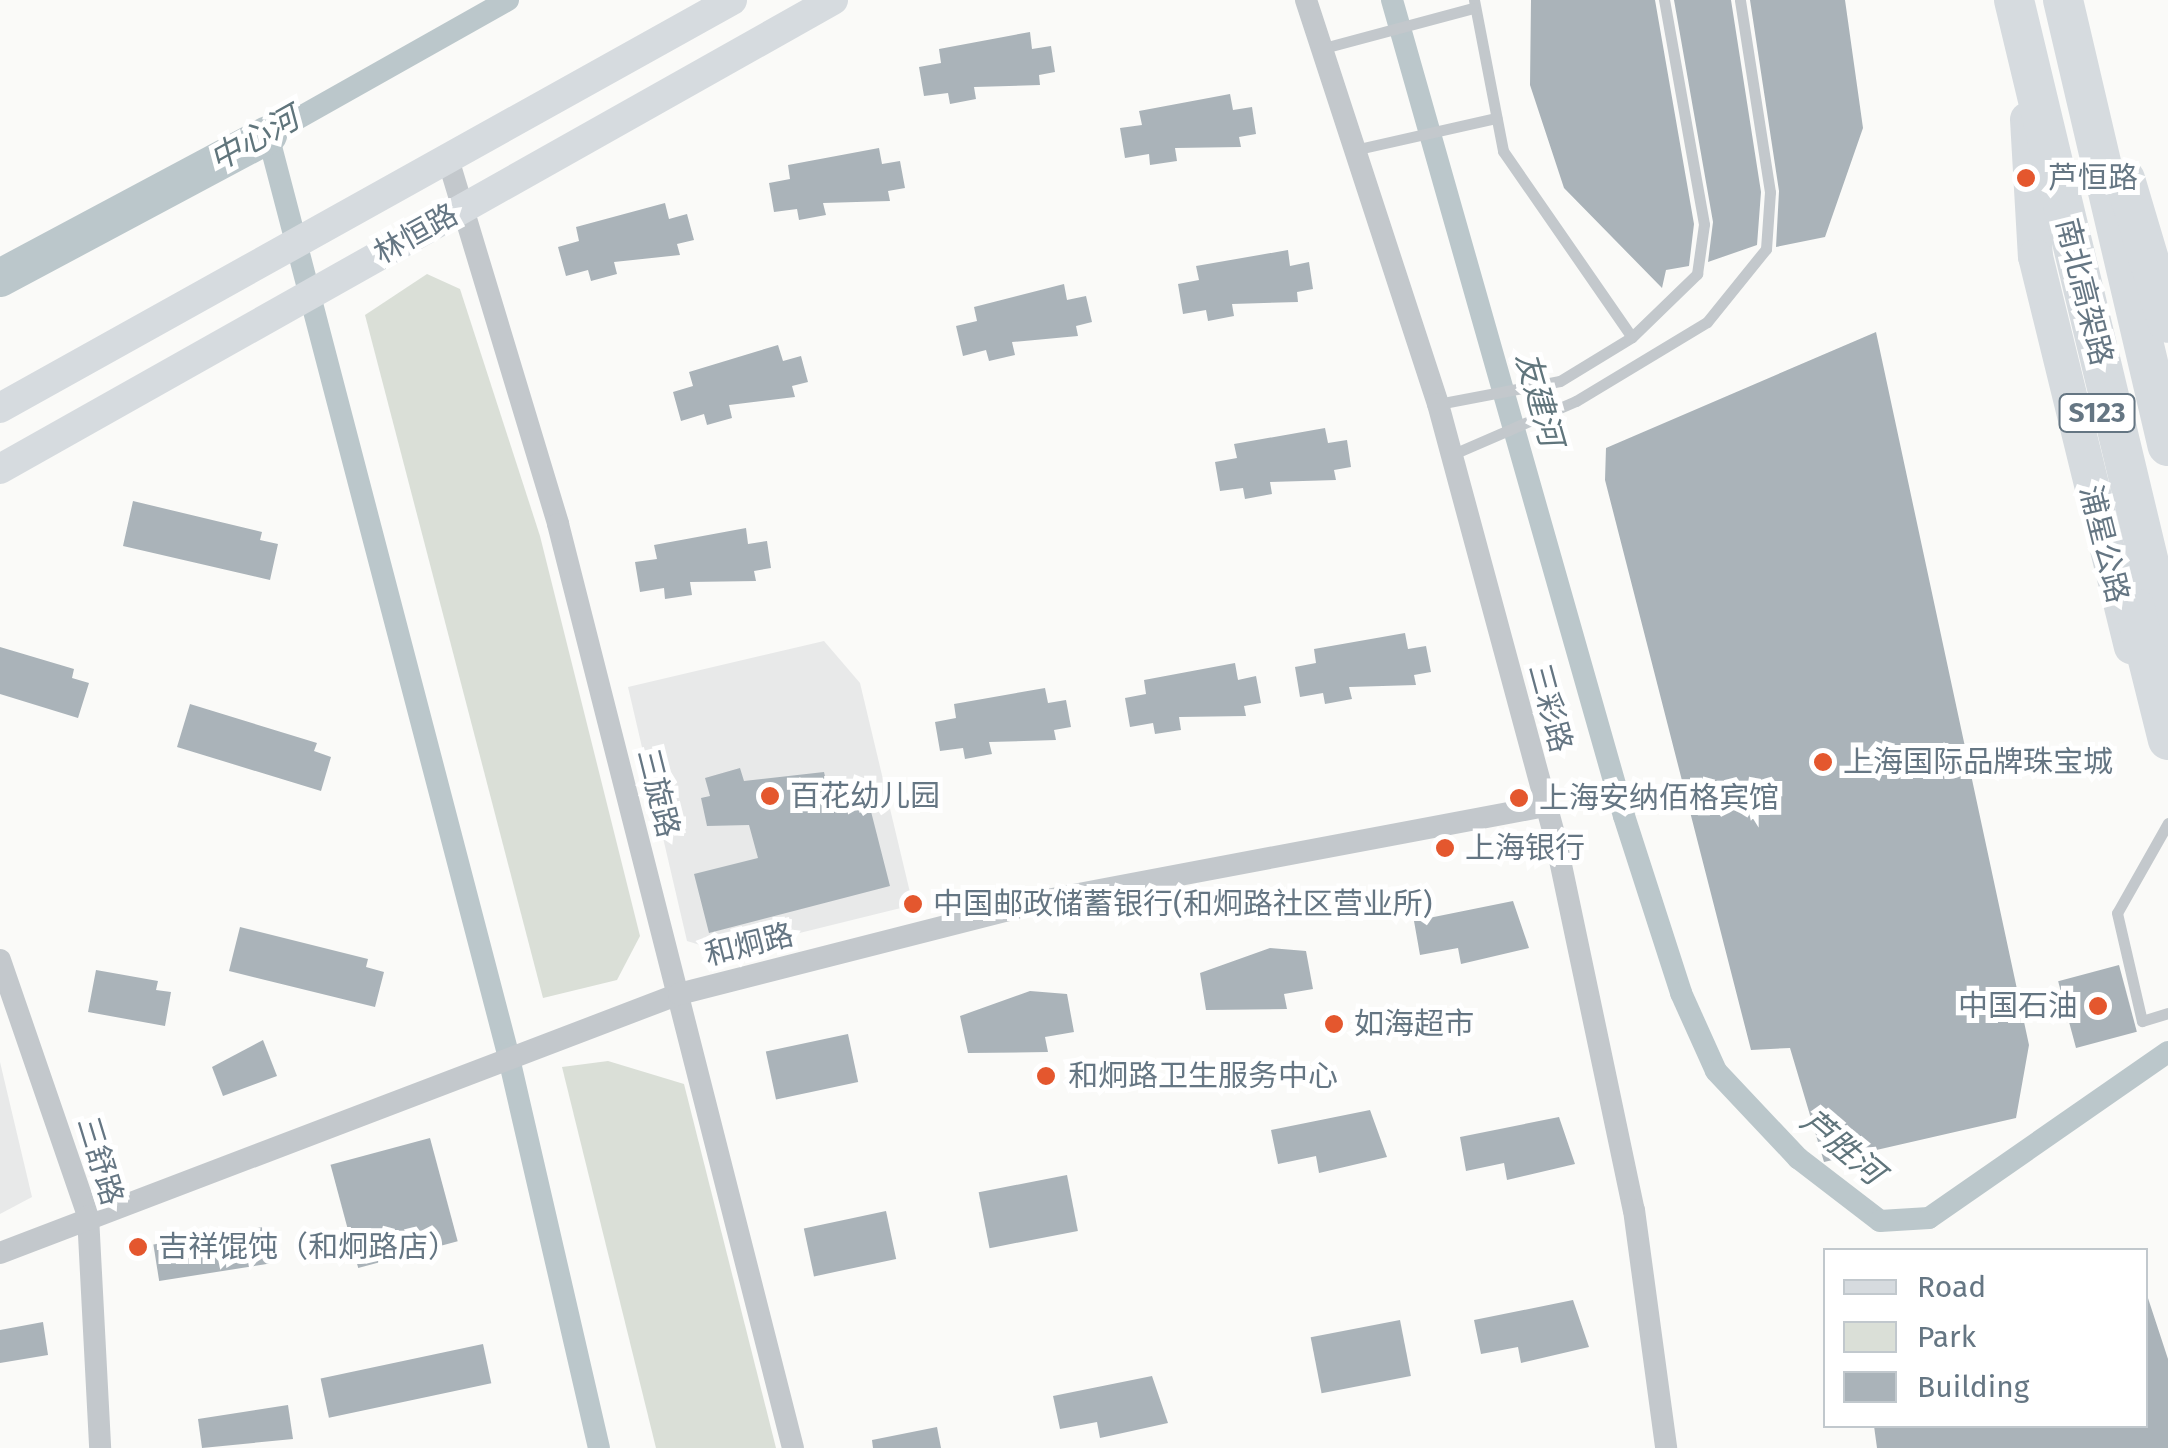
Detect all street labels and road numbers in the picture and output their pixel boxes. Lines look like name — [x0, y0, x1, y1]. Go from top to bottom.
street label: 林恒路 — [368, 196, 464, 272]
street label: 南北高架路 — [2048, 215, 2120, 369]
road number: S123 — [2057, 390, 2137, 436]
street label: 浦星公路 — [2072, 481, 2136, 607]
street label: 三彩路 — [1521, 660, 1579, 756]
street label: 三旋路 — [630, 745, 686, 841]
street label: 和炯路 — [701, 917, 797, 973]
street label: 三舒路 — [70, 1113, 130, 1209]

